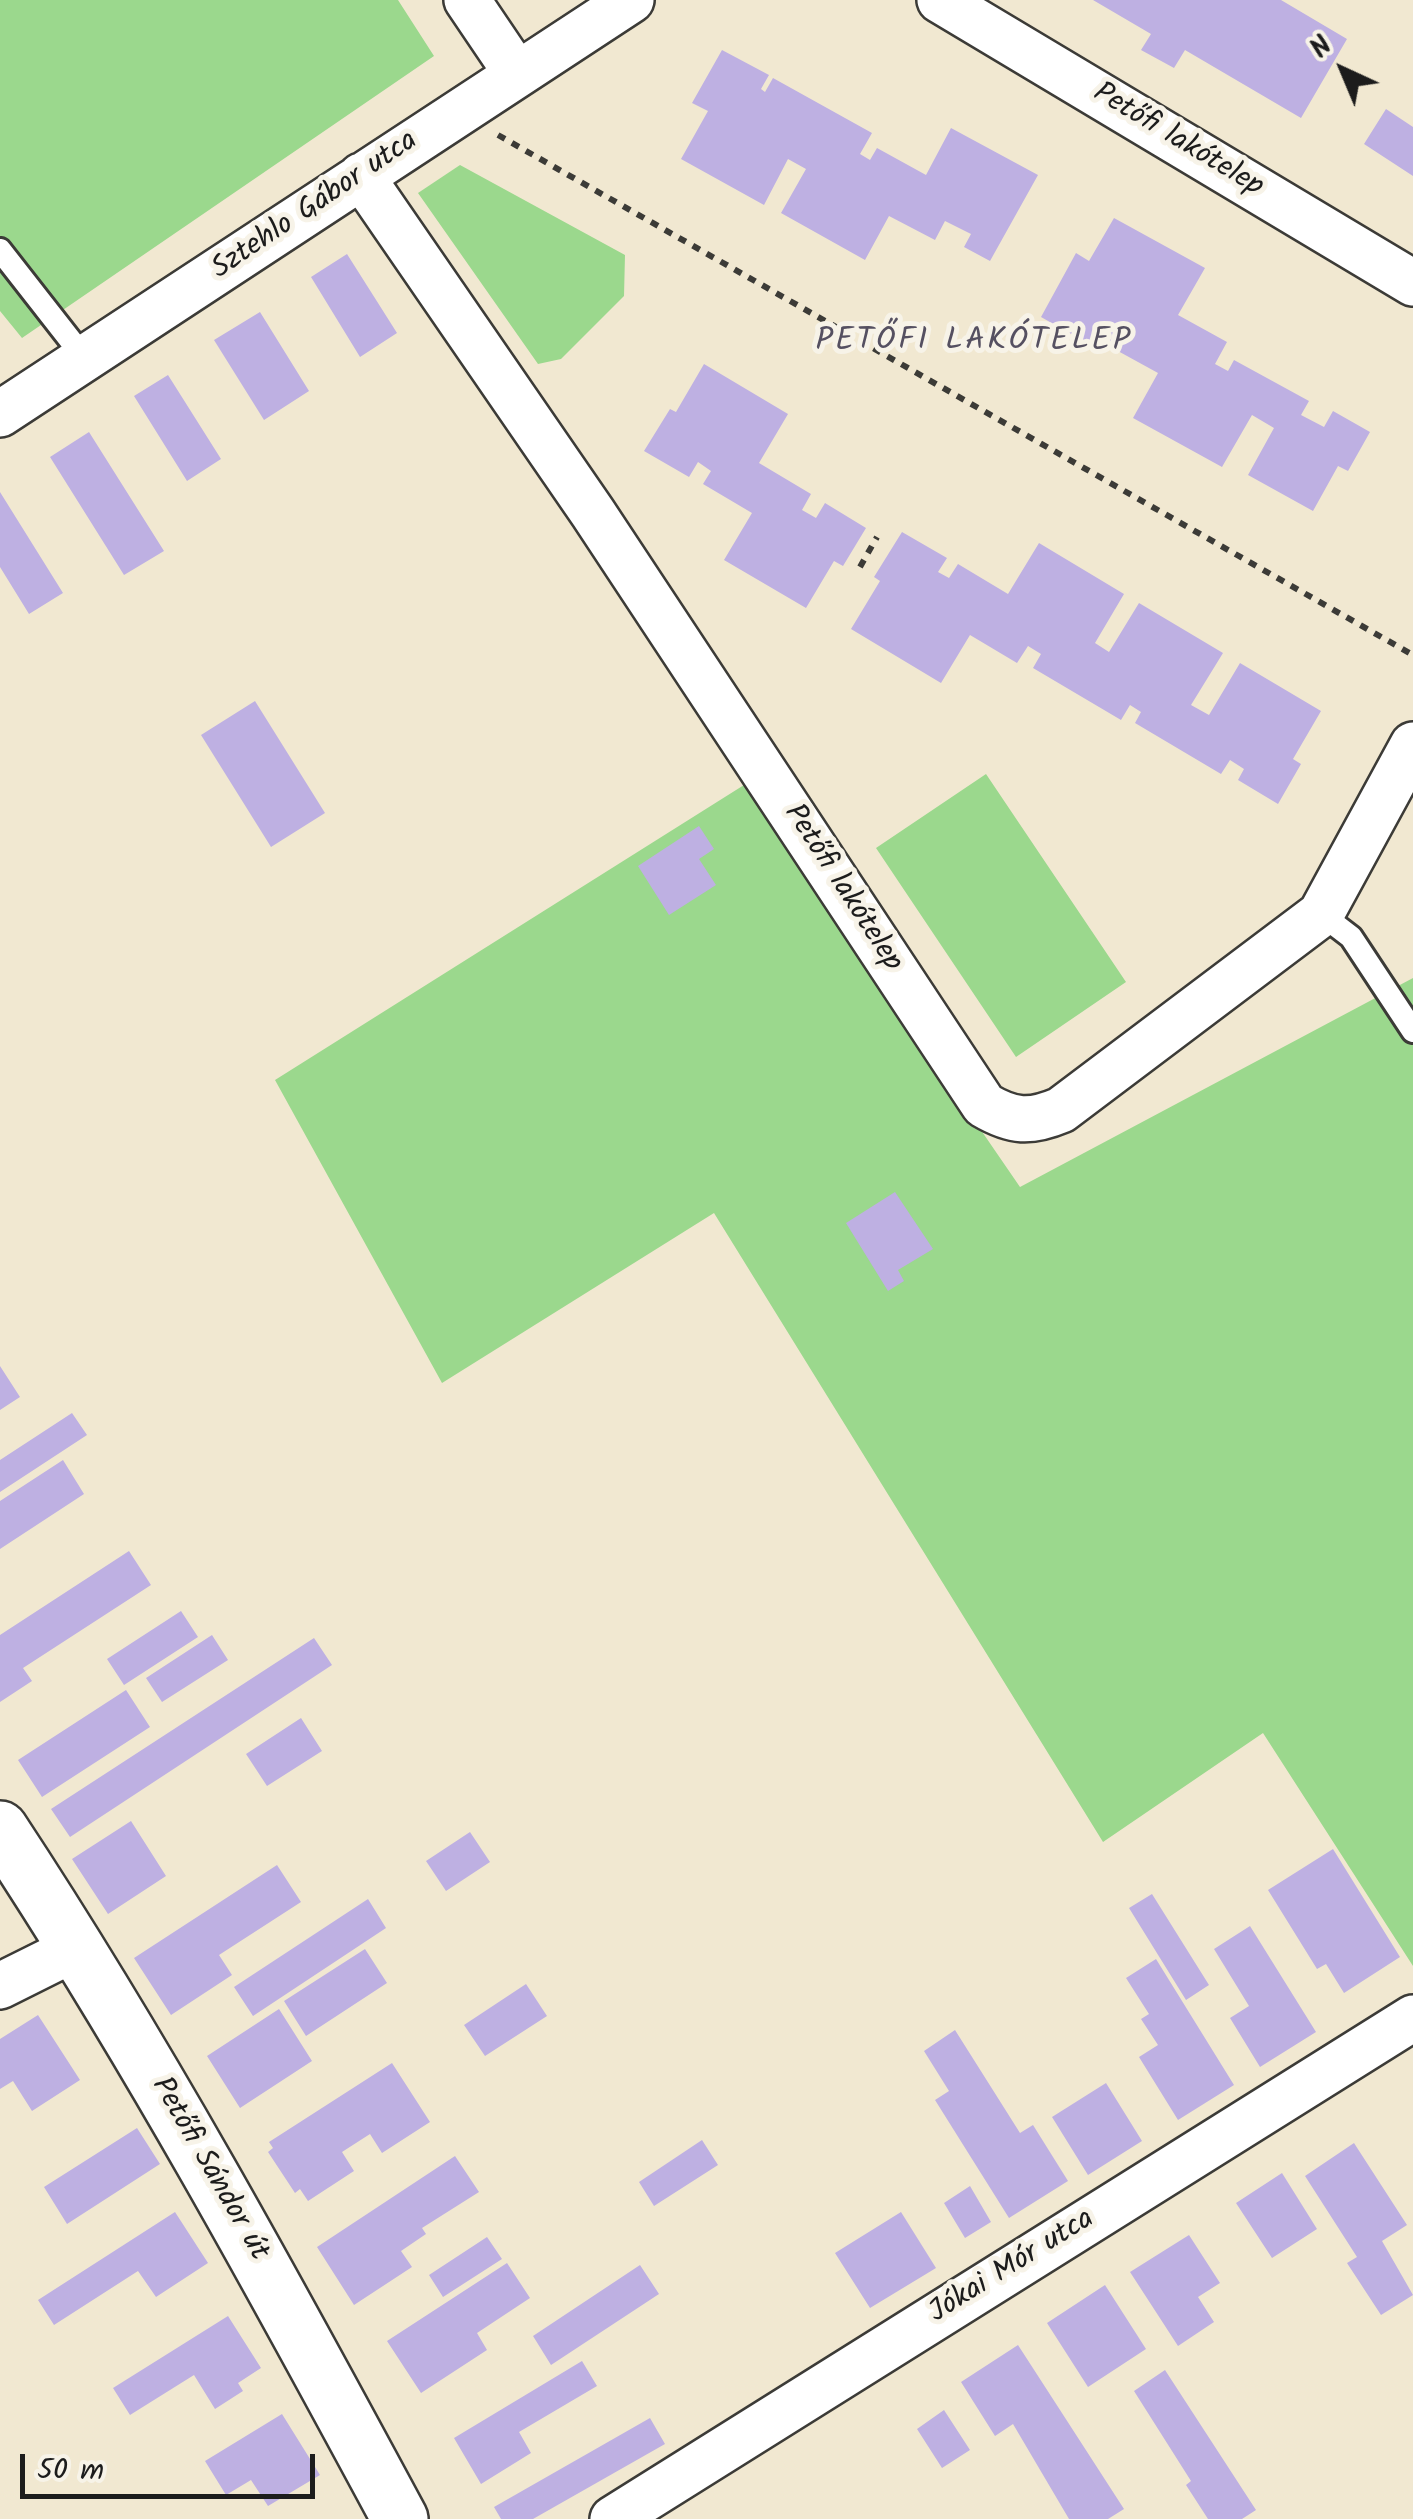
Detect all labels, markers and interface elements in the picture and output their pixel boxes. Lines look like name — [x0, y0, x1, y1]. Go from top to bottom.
north arrow — [1293, 20, 1393, 120]
text: N — [1300, 26, 1344, 70]
street label: Petőfi lakótelep — [1085, 77, 1269, 207]
street label: Sztehlo Gábor utca — [206, 125, 426, 289]
district label: PETŐFI LAKÓTELEP — [815, 325, 1133, 363]
street label: Petőfi lakótelep — [774, 799, 908, 979]
street label: Petőfi Sándor út — [141, 2072, 275, 2268]
street label: Jókai Mór utca — [924, 2203, 1102, 2333]
scale bar — [25, 2434, 320, 2496]
text: 50 m — [37, 2447, 104, 2495]

